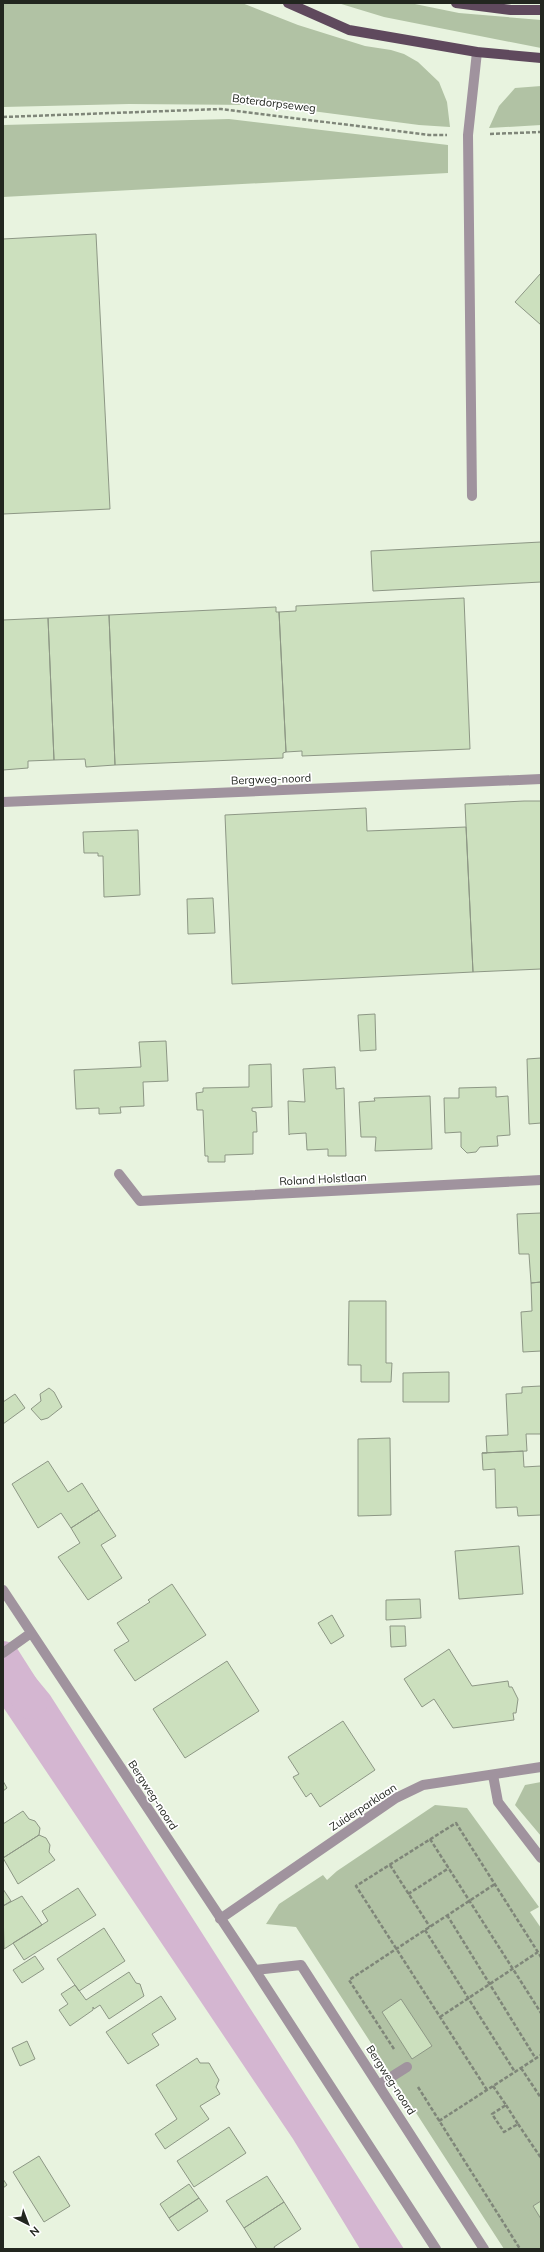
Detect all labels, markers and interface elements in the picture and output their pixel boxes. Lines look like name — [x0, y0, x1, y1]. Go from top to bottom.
street label: Boterdorpseweg — [231, 91, 317, 115]
street label: Bergweg-noord — [231, 771, 311, 787]
street label: Roland Holstlaan — [279, 1170, 367, 1188]
street label: Bergweg-noord — [125, 1757, 181, 1833]
street label: Zuiderparklaan — [327, 1780, 399, 1834]
street label: Bergweg-noord — [363, 2042, 419, 2118]
north arrow — [8, 2204, 48, 2244]
text: N — [27, 2223, 42, 2239]

